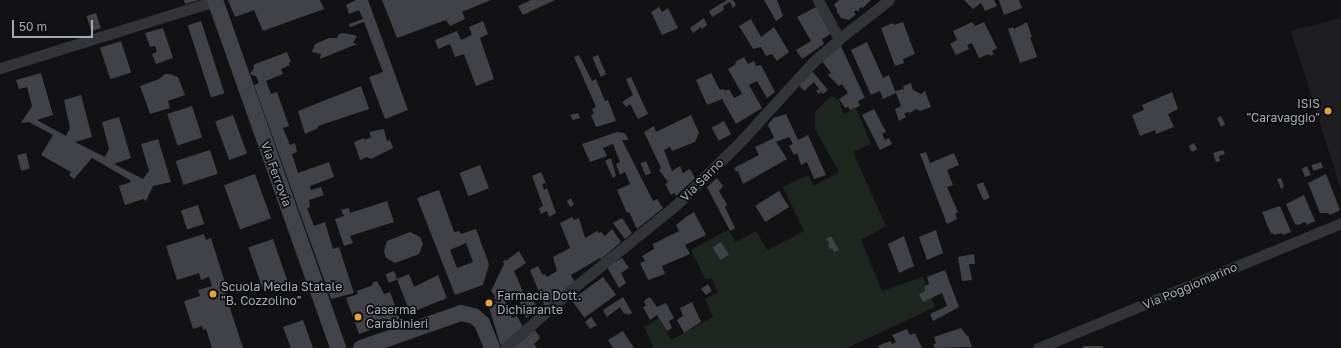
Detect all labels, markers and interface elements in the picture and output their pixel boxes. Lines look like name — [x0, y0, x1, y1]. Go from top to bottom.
scale bar — [14, 12, 95, 38]
text: 50 m — [19, 19, 47, 34]
place label: ISIS "Caravaggio" — [1246, 97, 1320, 125]
marker: ISIS "Caravaggio" — [1323, 106, 1333, 116]
street label: Via Ferrovia — [258, 140, 294, 208]
street label: Via Sarno — [678, 156, 726, 204]
street label: Via Poggiomarino — [1141, 260, 1239, 312]
place label: Scuola Media Statale "B. Cozzolino" — [221, 280, 342, 308]
marker: Scuola Media Statale "B. Cozzolino" — [208, 289, 218, 299]
place label: Farmacia Dott. Dichiarante — [497, 289, 581, 317]
marker: Farmacia Dott. Dichiarante — [484, 298, 494, 308]
place label: Caserma Carabinieri — [366, 303, 428, 331]
marker: Caserma Carabinieri — [353, 312, 363, 322]

